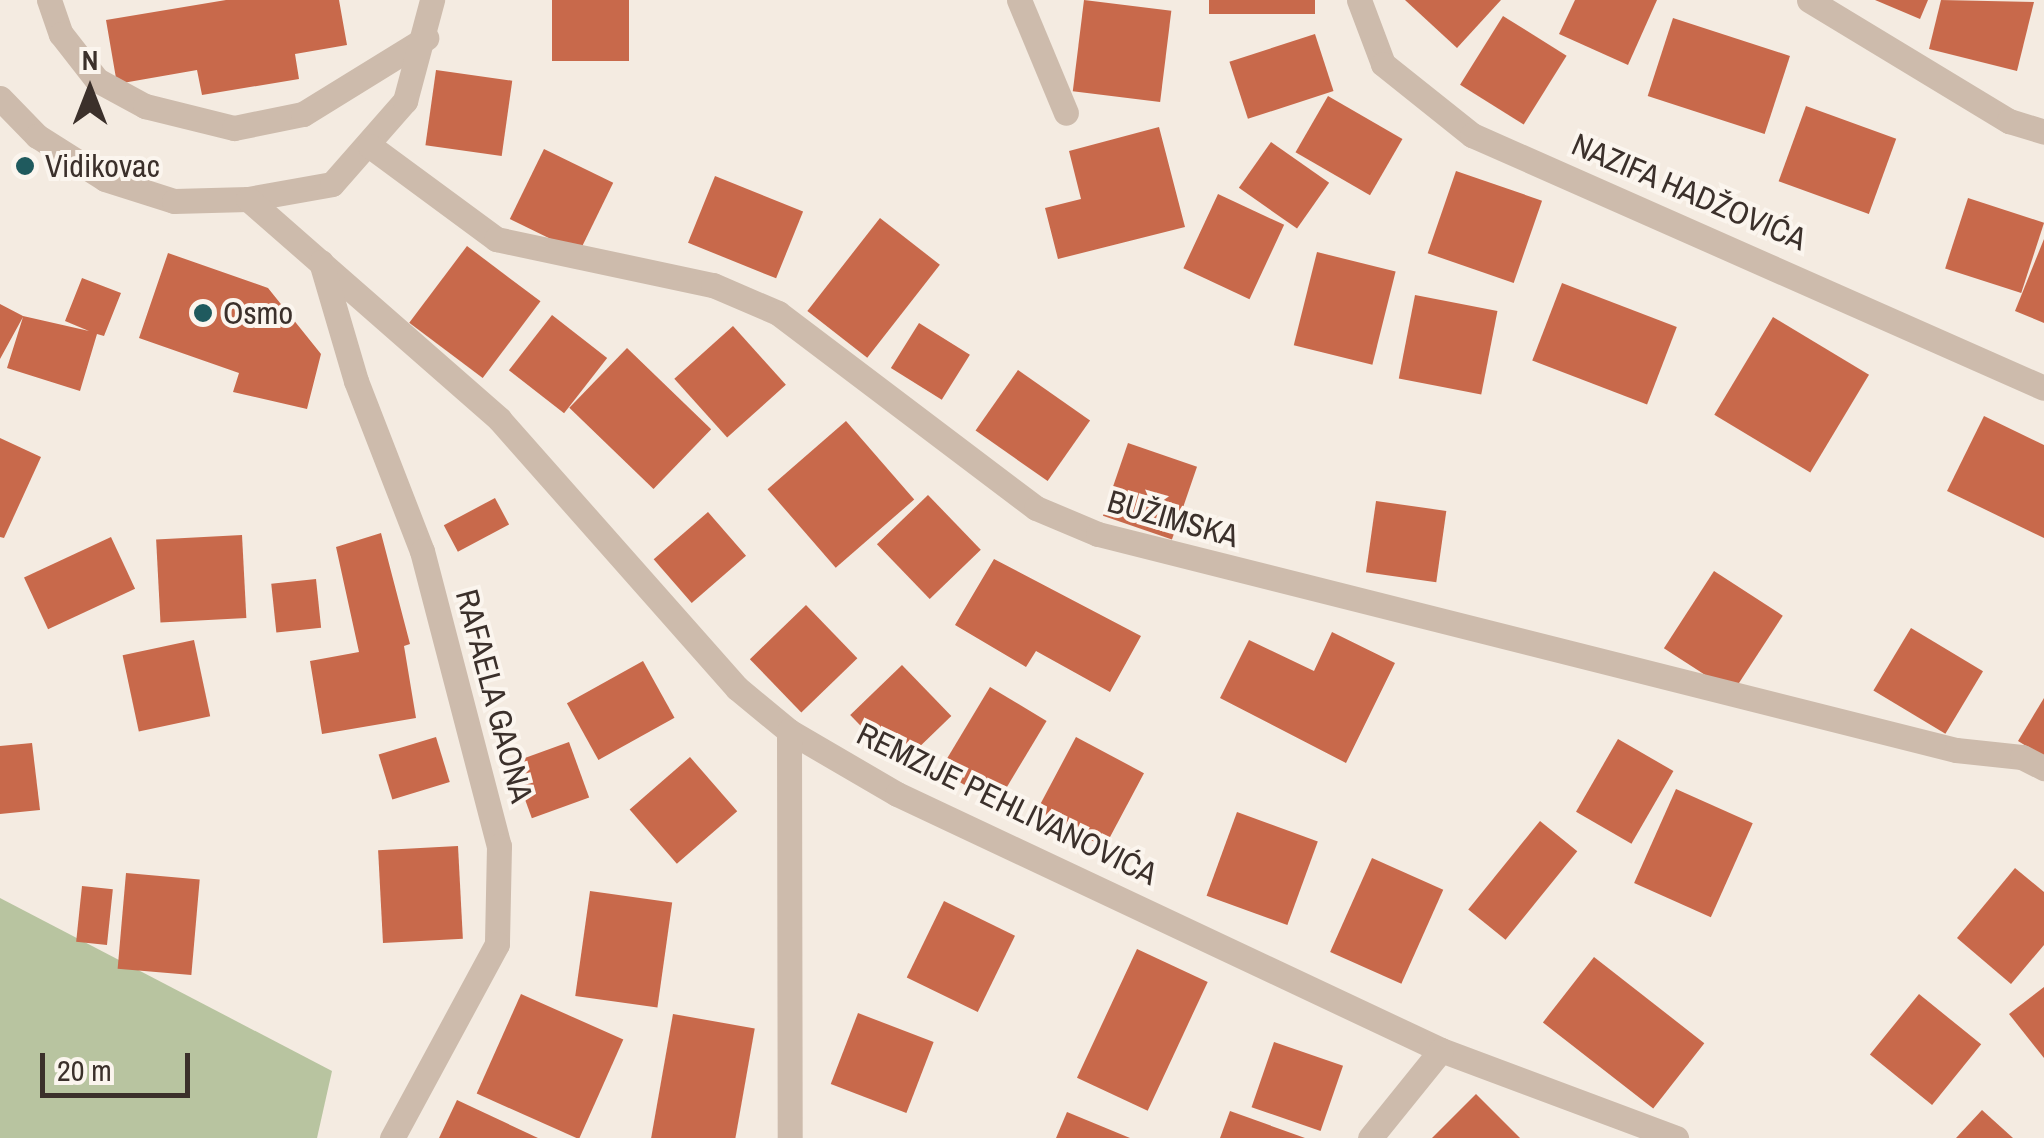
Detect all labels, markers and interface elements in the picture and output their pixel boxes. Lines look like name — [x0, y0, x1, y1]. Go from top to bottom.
north arrow — [40, 40, 140, 140]
text: N — [82, 41, 98, 79]
street label: NAZIFA HADŽOVIĆA — [1565, 125, 1813, 259]
place label: Vidikovac — [45, 147, 160, 185]
marker: Vidikovac — [14, 155, 36, 177]
place label: Osmo — [223, 294, 293, 332]
marker: Osmo — [192, 302, 214, 324]
street label: BUŽIMSKA — [1103, 482, 1243, 556]
street label: RAFAELA GAONA — [447, 585, 541, 807]
street label: REMZIJE PEHLIVANOVIĆA — [851, 715, 1163, 893]
scale bar — [45, 1033, 195, 1095]
text: 20 m — [57, 1050, 112, 1090]

